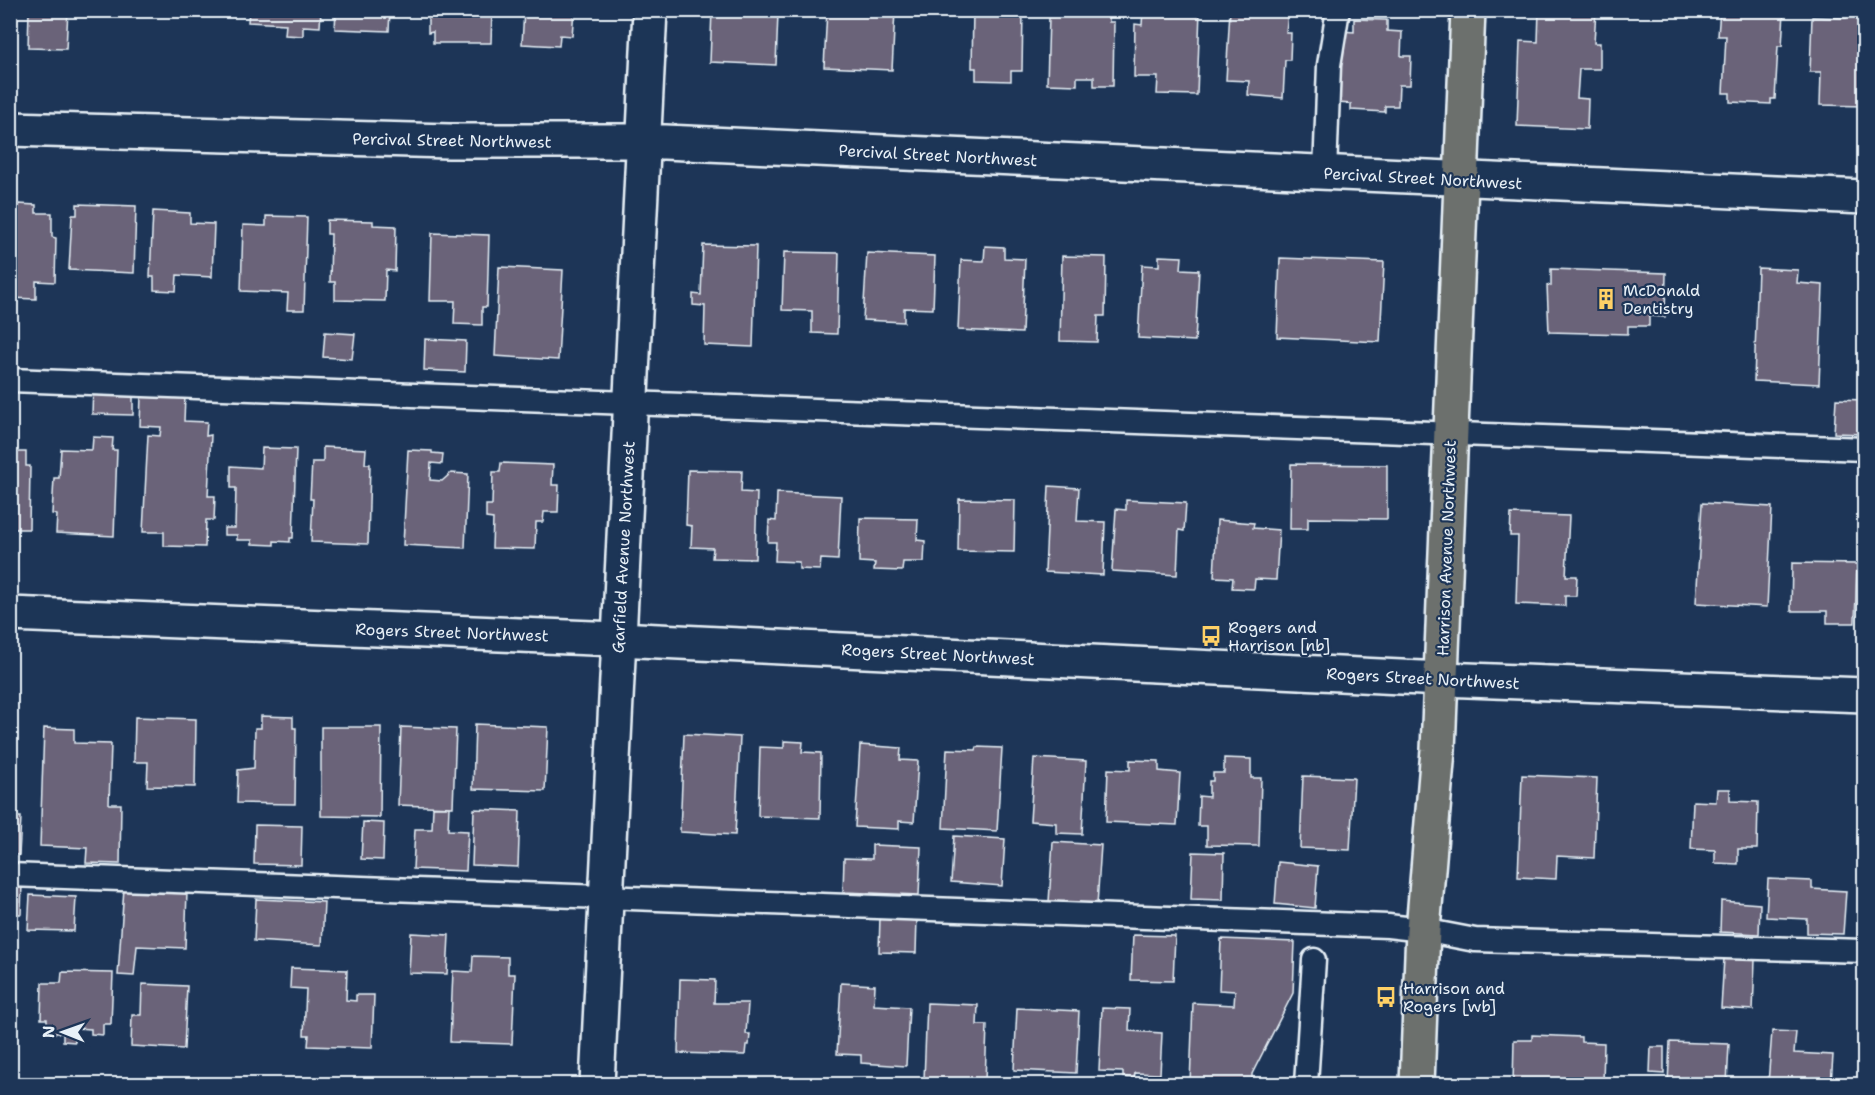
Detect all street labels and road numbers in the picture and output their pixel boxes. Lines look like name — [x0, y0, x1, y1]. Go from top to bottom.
street label: Percival Street Northwest — [352, 128, 552, 153]
street label: Percival Street Northwest — [838, 140, 1038, 171]
street label: Percival Street Northwest — [1323, 163, 1523, 194]
street label: Garfield Avenue Northwest — [607, 440, 640, 654]
street label: Harrison Avenue Northwest — [1432, 440, 1461, 656]
street label: Rogers Street Northwest — [355, 619, 549, 646]
street label: Rogers Street Northwest — [841, 639, 1035, 670]
street label: Rogers Street Northwest — [1326, 663, 1520, 694]

